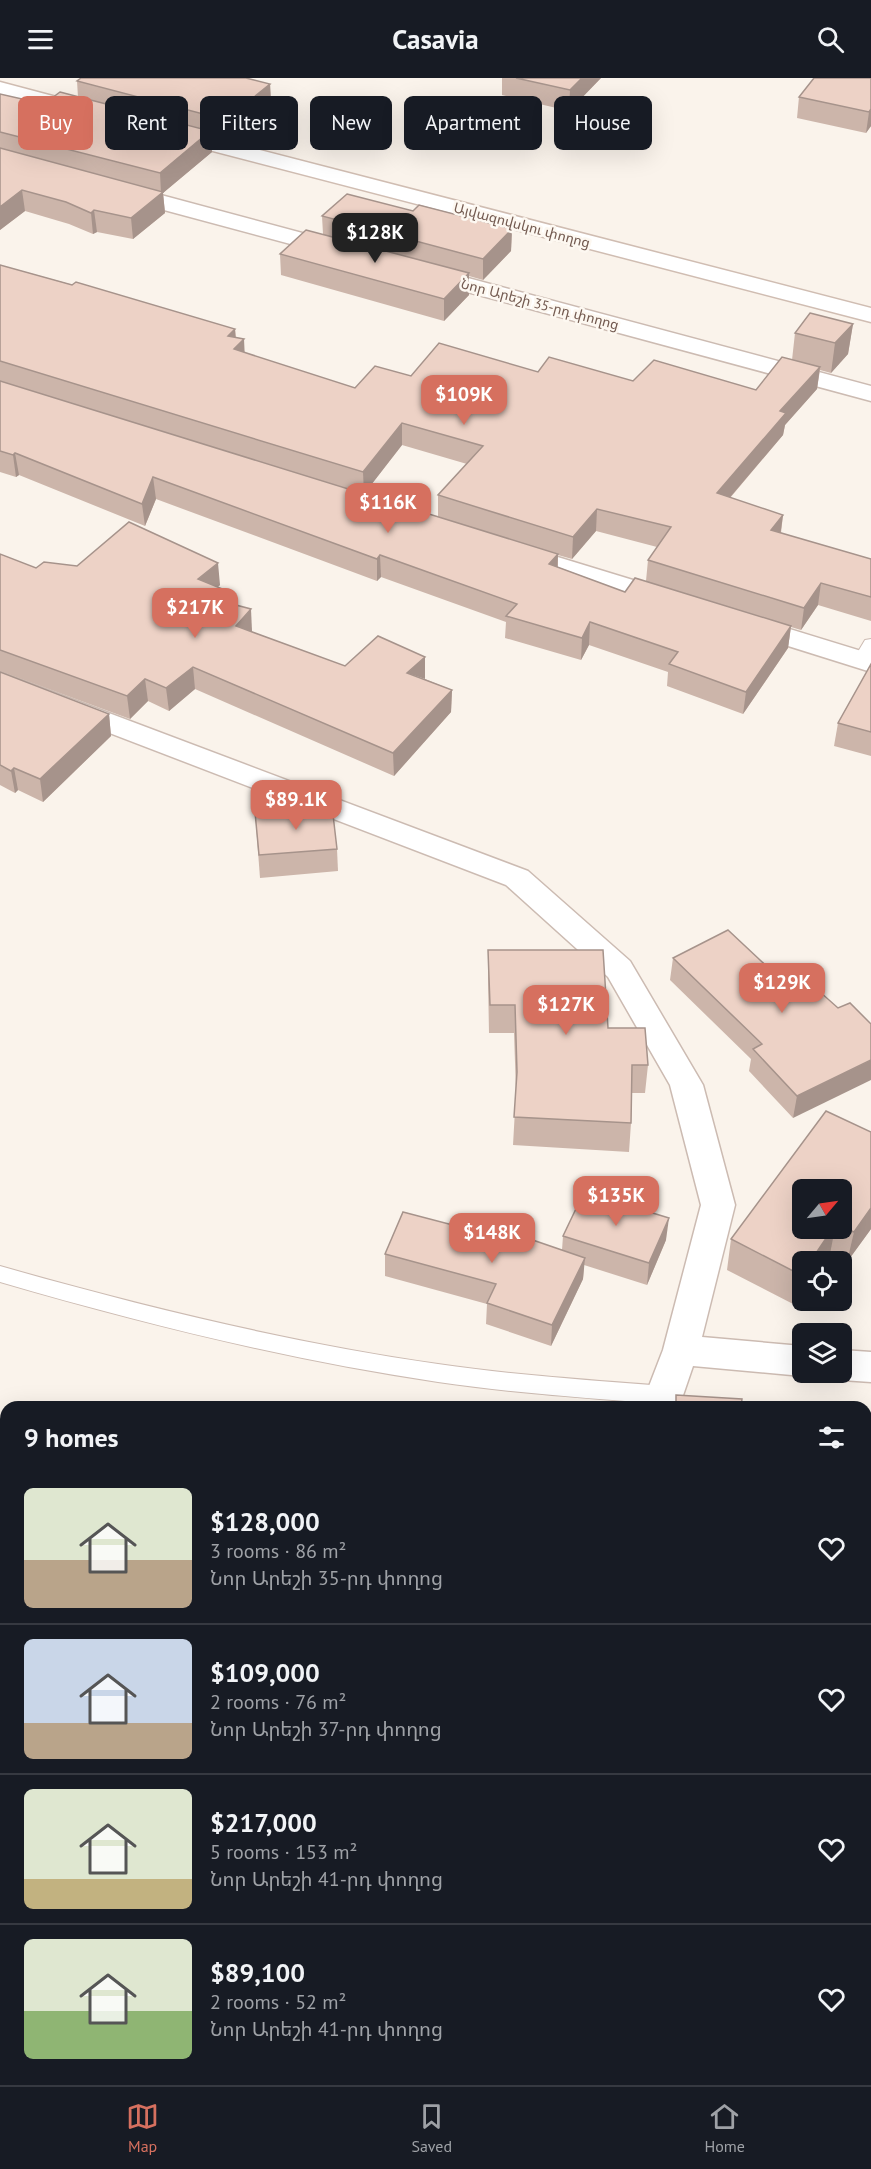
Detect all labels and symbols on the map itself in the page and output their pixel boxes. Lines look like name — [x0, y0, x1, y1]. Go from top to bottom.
street label: Այվազովսկու փողոց — [452, 198, 592, 252]
pin: $128K — [333, 213, 417, 264]
street label: Նոր Արեշի 35-րդ փողոց — [459, 274, 621, 334]
pin: $109K — [422, 375, 506, 426]
pin: $116K — [346, 483, 430, 534]
pin: $217K — [153, 588, 237, 639]
pin: $89.1K — [247, 780, 345, 831]
pin: $129K — [740, 963, 824, 1014]
pin: $127K — [524, 985, 608, 1036]
pin: $135K — [574, 1176, 658, 1227]
north arrow — [792, 1179, 852, 1239]
pin: $148K — [450, 1213, 534, 1264]

